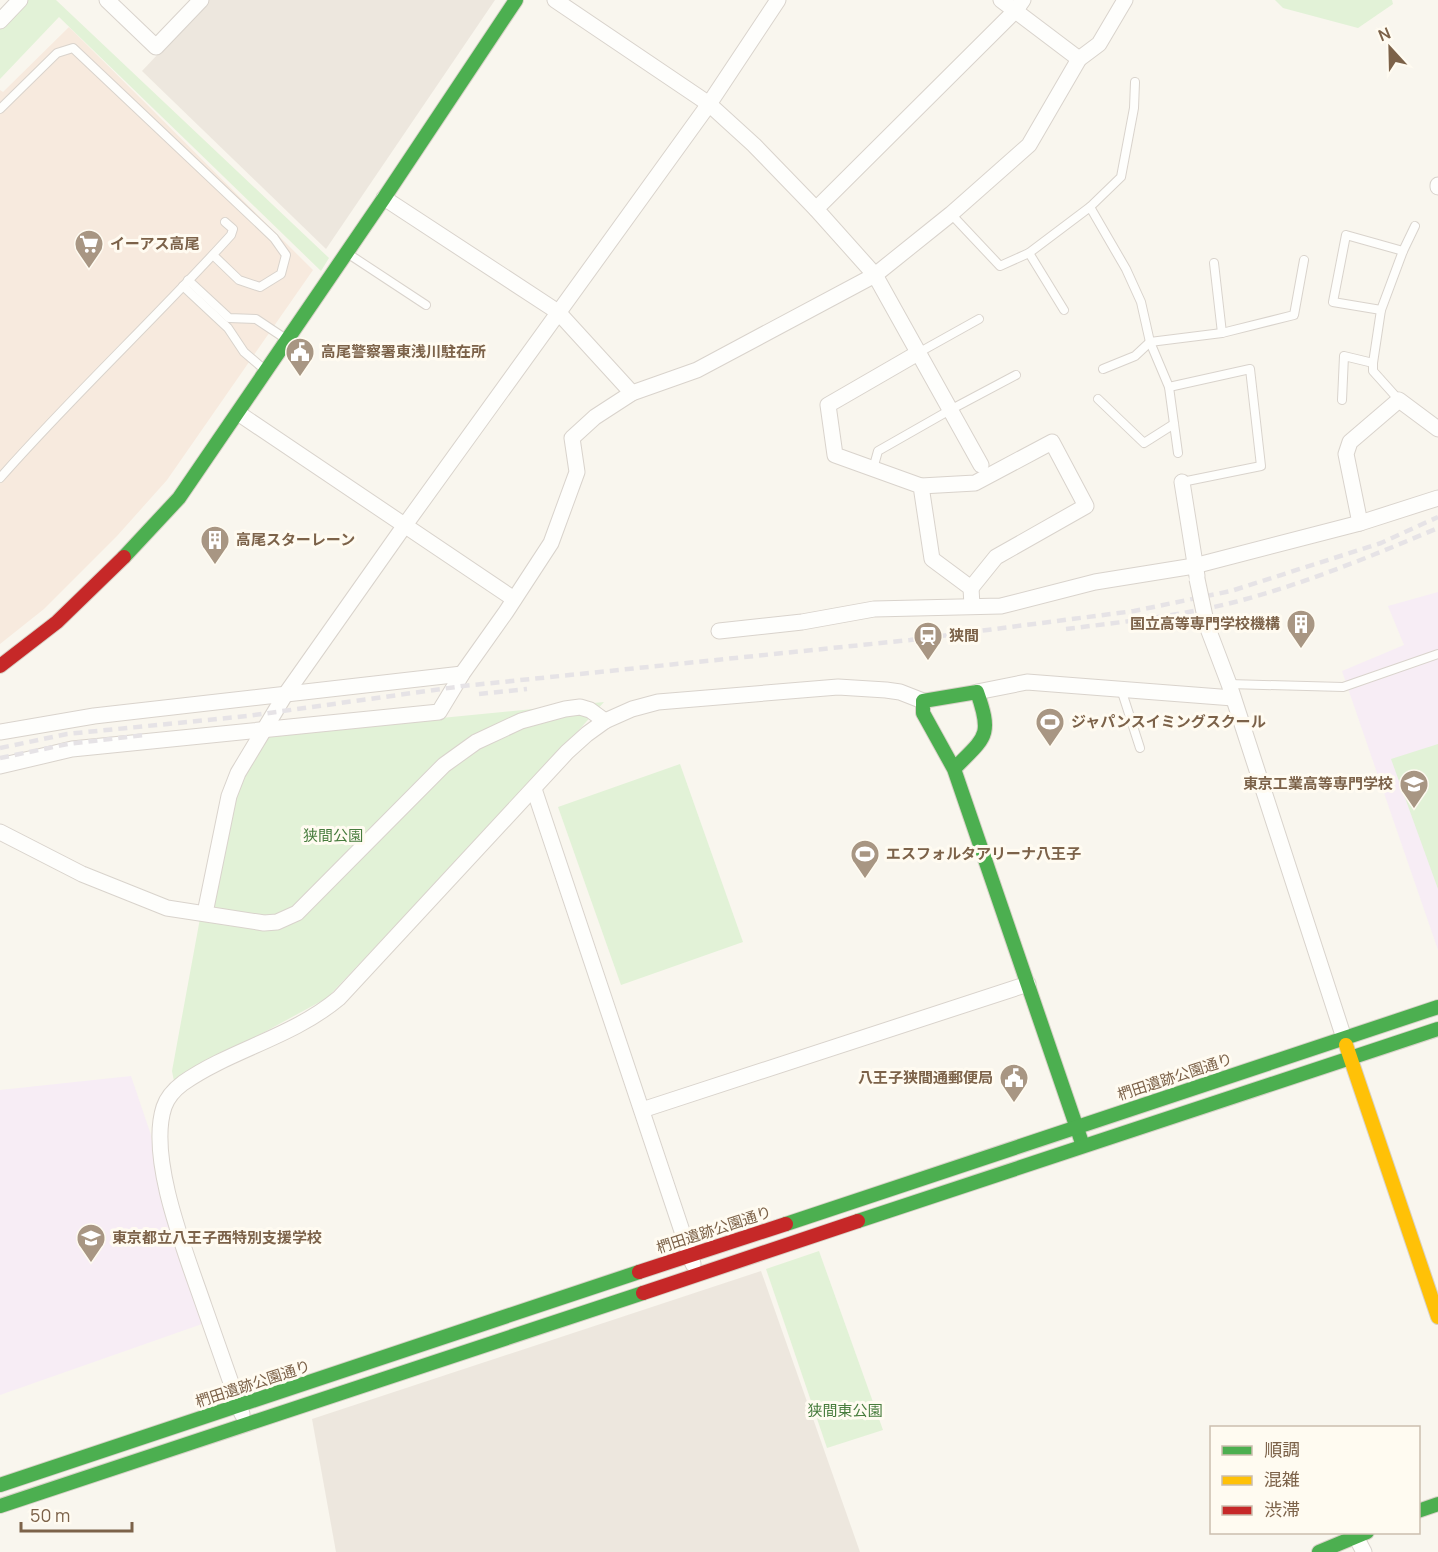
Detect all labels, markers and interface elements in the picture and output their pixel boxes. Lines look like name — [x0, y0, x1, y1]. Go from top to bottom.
north arrow — [1360, 18, 1420, 78]
text: N — [1375, 22, 1394, 46]
supermarket icon: イーアス高尾 — [73, 228, 105, 270]
place label: イーアス高尾 — [110, 233, 199, 254]
public building icon: 高尾警察署東浅川駐在所 — [284, 336, 316, 378]
place label: 高尾警察署東浅川駐在所 — [321, 341, 486, 362]
building icon: 高尾スターレーン — [199, 524, 231, 566]
place label: 高尾スターレーン — [236, 529, 355, 550]
building icon: 国立高等専門学校機構 — [1285, 608, 1317, 650]
place label: 国立高等専門学校機構 — [1130, 613, 1280, 634]
station icon: 狭間 — [912, 620, 944, 662]
place label: 狭間 — [949, 625, 979, 646]
sports icon: ジャパンスイミングスクール — [1034, 706, 1066, 748]
place label: ジャパンスイミングスクール — [1071, 711, 1266, 732]
school or university icon: 東京工業高等専門学校 — [1398, 768, 1430, 810]
place label: 東京工業高等専門学校 — [1243, 773, 1393, 794]
park label: 狭間公園 — [303, 825, 363, 846]
sports icon: エスフォルタアリーナ八王子 — [849, 838, 881, 880]
place label: エスフォルタアリーナ八王子 — [886, 843, 1081, 864]
street label: 椚田遺跡公園通り — [1115, 1048, 1235, 1105]
public building icon: 八王子狭間通郵便局 — [998, 1062, 1030, 1104]
place label: 八王子狭間通郵便局 — [858, 1067, 993, 1088]
street label: 椚田遺跡公園通り — [654, 1201, 774, 1258]
school or university icon: 東京都立八王子西特別支援学校 — [75, 1222, 107, 1264]
place label: 東京都立八王子西特別支援学校 — [112, 1227, 322, 1248]
street label: 椚田遺跡公園通り — [193, 1355, 313, 1412]
park label: 狭間東公園 — [807, 1400, 883, 1421]
legend — [1210, 1426, 1420, 1534]
text: 順調 — [1264, 1437, 1300, 1461]
text: 混雑 — [1264, 1467, 1300, 1491]
scale bar — [21, 1495, 132, 1533]
text: 渋滞 — [1264, 1497, 1300, 1521]
text: 50 m — [30, 1503, 70, 1527]

